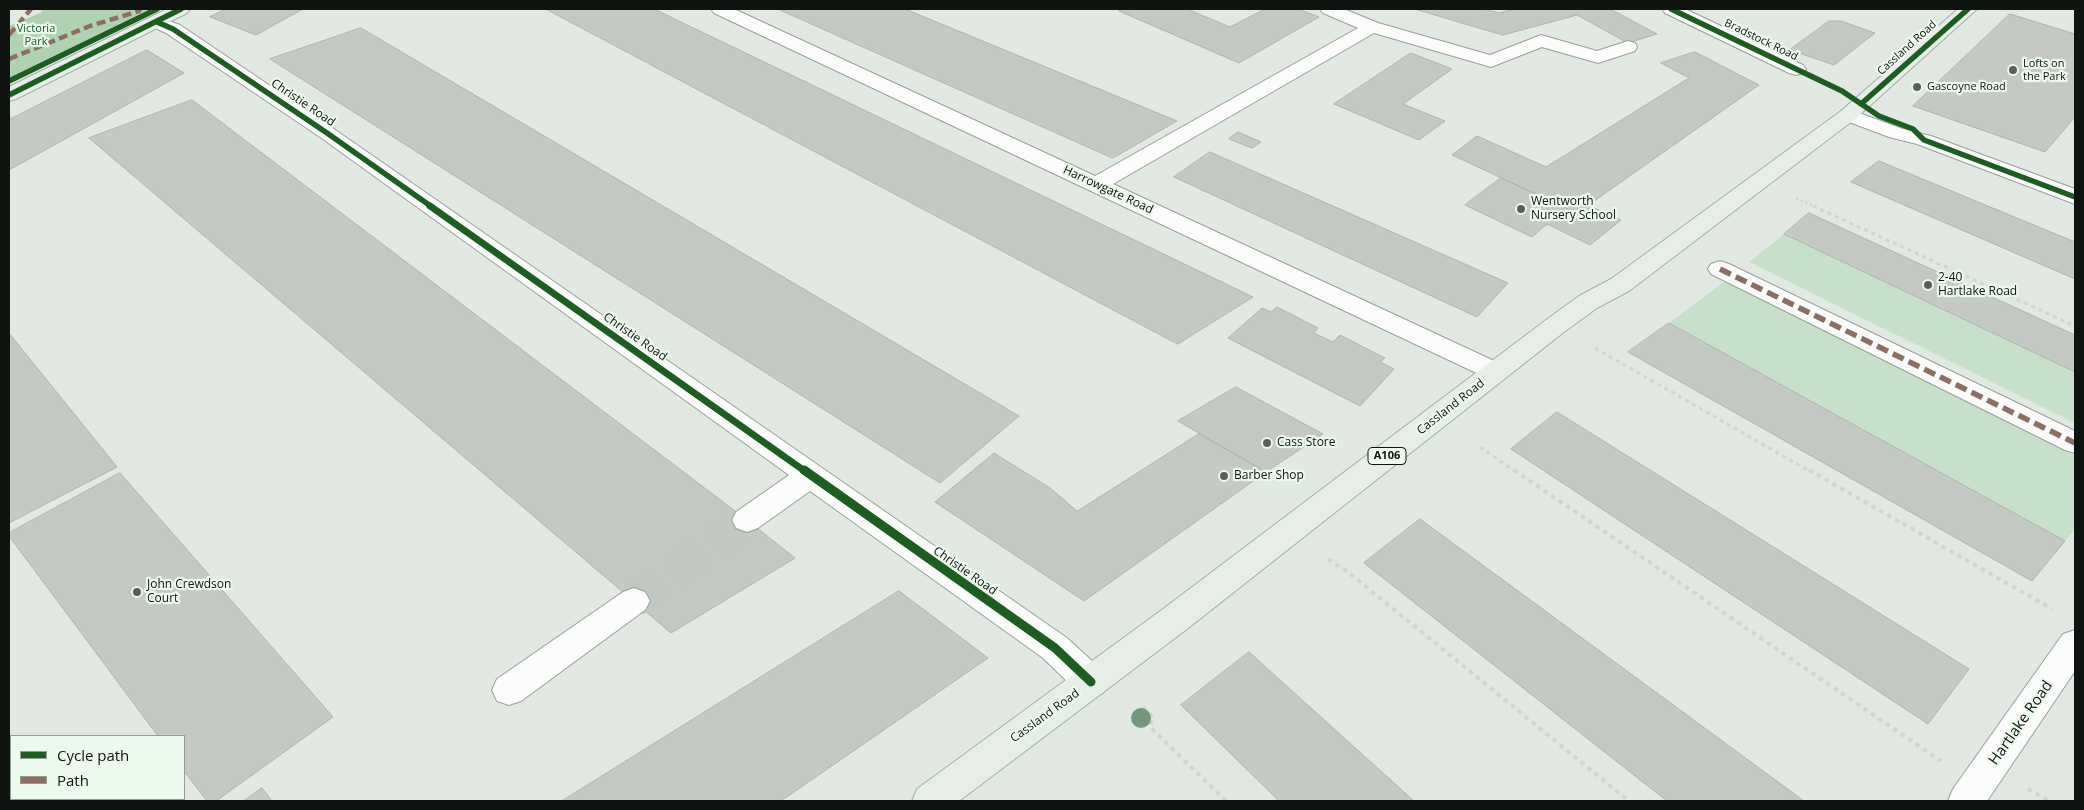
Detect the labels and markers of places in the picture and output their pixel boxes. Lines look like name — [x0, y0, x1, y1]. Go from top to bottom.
place label: Lofts on the Park — [2023, 57, 2066, 83]
marker: Lofts on the Park — [2007, 64, 2019, 76]
place label: Gascoyne Road — [1927, 80, 2006, 94]
marker: Gascoyne Road — [1911, 81, 1923, 93]
place label: Wentworth Nursery School — [1531, 195, 1616, 223]
marker: Wentworth Nursery School — [1515, 203, 1527, 215]
place label: 2-40 Hartlake Road — [1938, 271, 2017, 299]
marker: 2-40 Hartlake Road — [1922, 279, 1934, 291]
place label: Cass Store — [1277, 436, 1336, 450]
marker: Cass Store — [1261, 437, 1273, 449]
place label: Barber Shop — [1234, 469, 1304, 483]
marker: Barber Shop — [1218, 470, 1230, 482]
place label: John Crewdson Court — [147, 578, 231, 606]
marker: John Crewdson Court — [131, 586, 143, 598]

